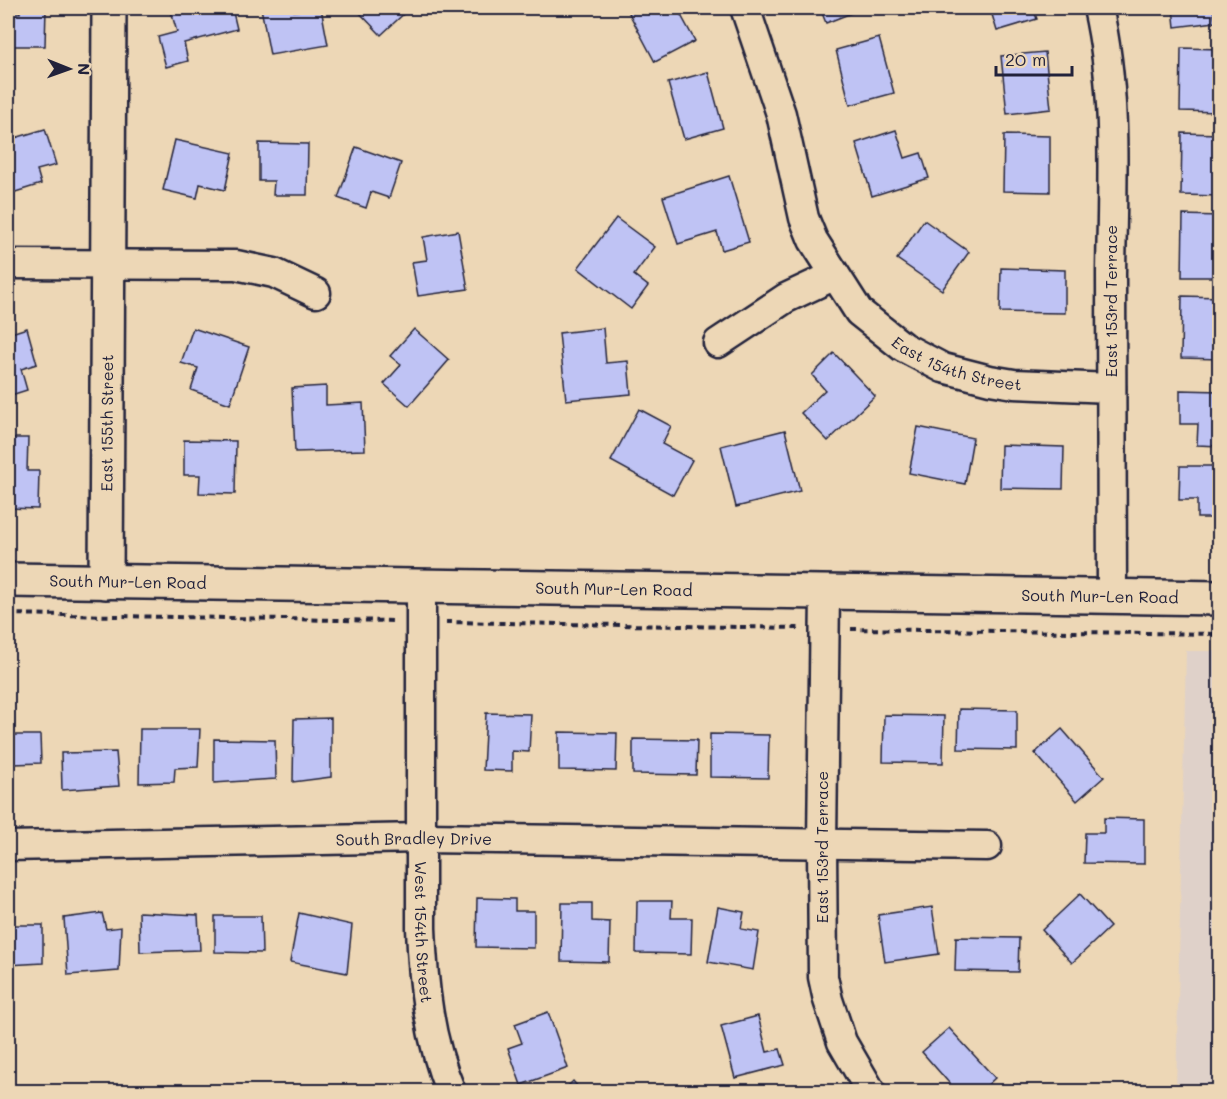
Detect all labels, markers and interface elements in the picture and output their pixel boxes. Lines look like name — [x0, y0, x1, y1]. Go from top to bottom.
north arrow — [39, 39, 99, 99]
scale bar — [996, 39, 1072, 77]
text: 20 m — [1005, 47, 1046, 71]
text: N — [74, 63, 95, 76]
street label: East 153rd Terrace — [1100, 225, 1121, 377]
street label: East 154th Street — [888, 331, 1022, 394]
street label: East 155th Street — [95, 354, 117, 492]
street label: South Mur-Len Road — [49, 570, 207, 593]
street label: South Mur-Len Road — [535, 577, 693, 600]
street label: South Mur-Len Road — [1021, 584, 1179, 607]
street label: East 153rd Terrace — [811, 771, 832, 923]
street label: South Bradley Drive — [336, 827, 492, 850]
street label: West 154th Street — [411, 861, 438, 1004]

